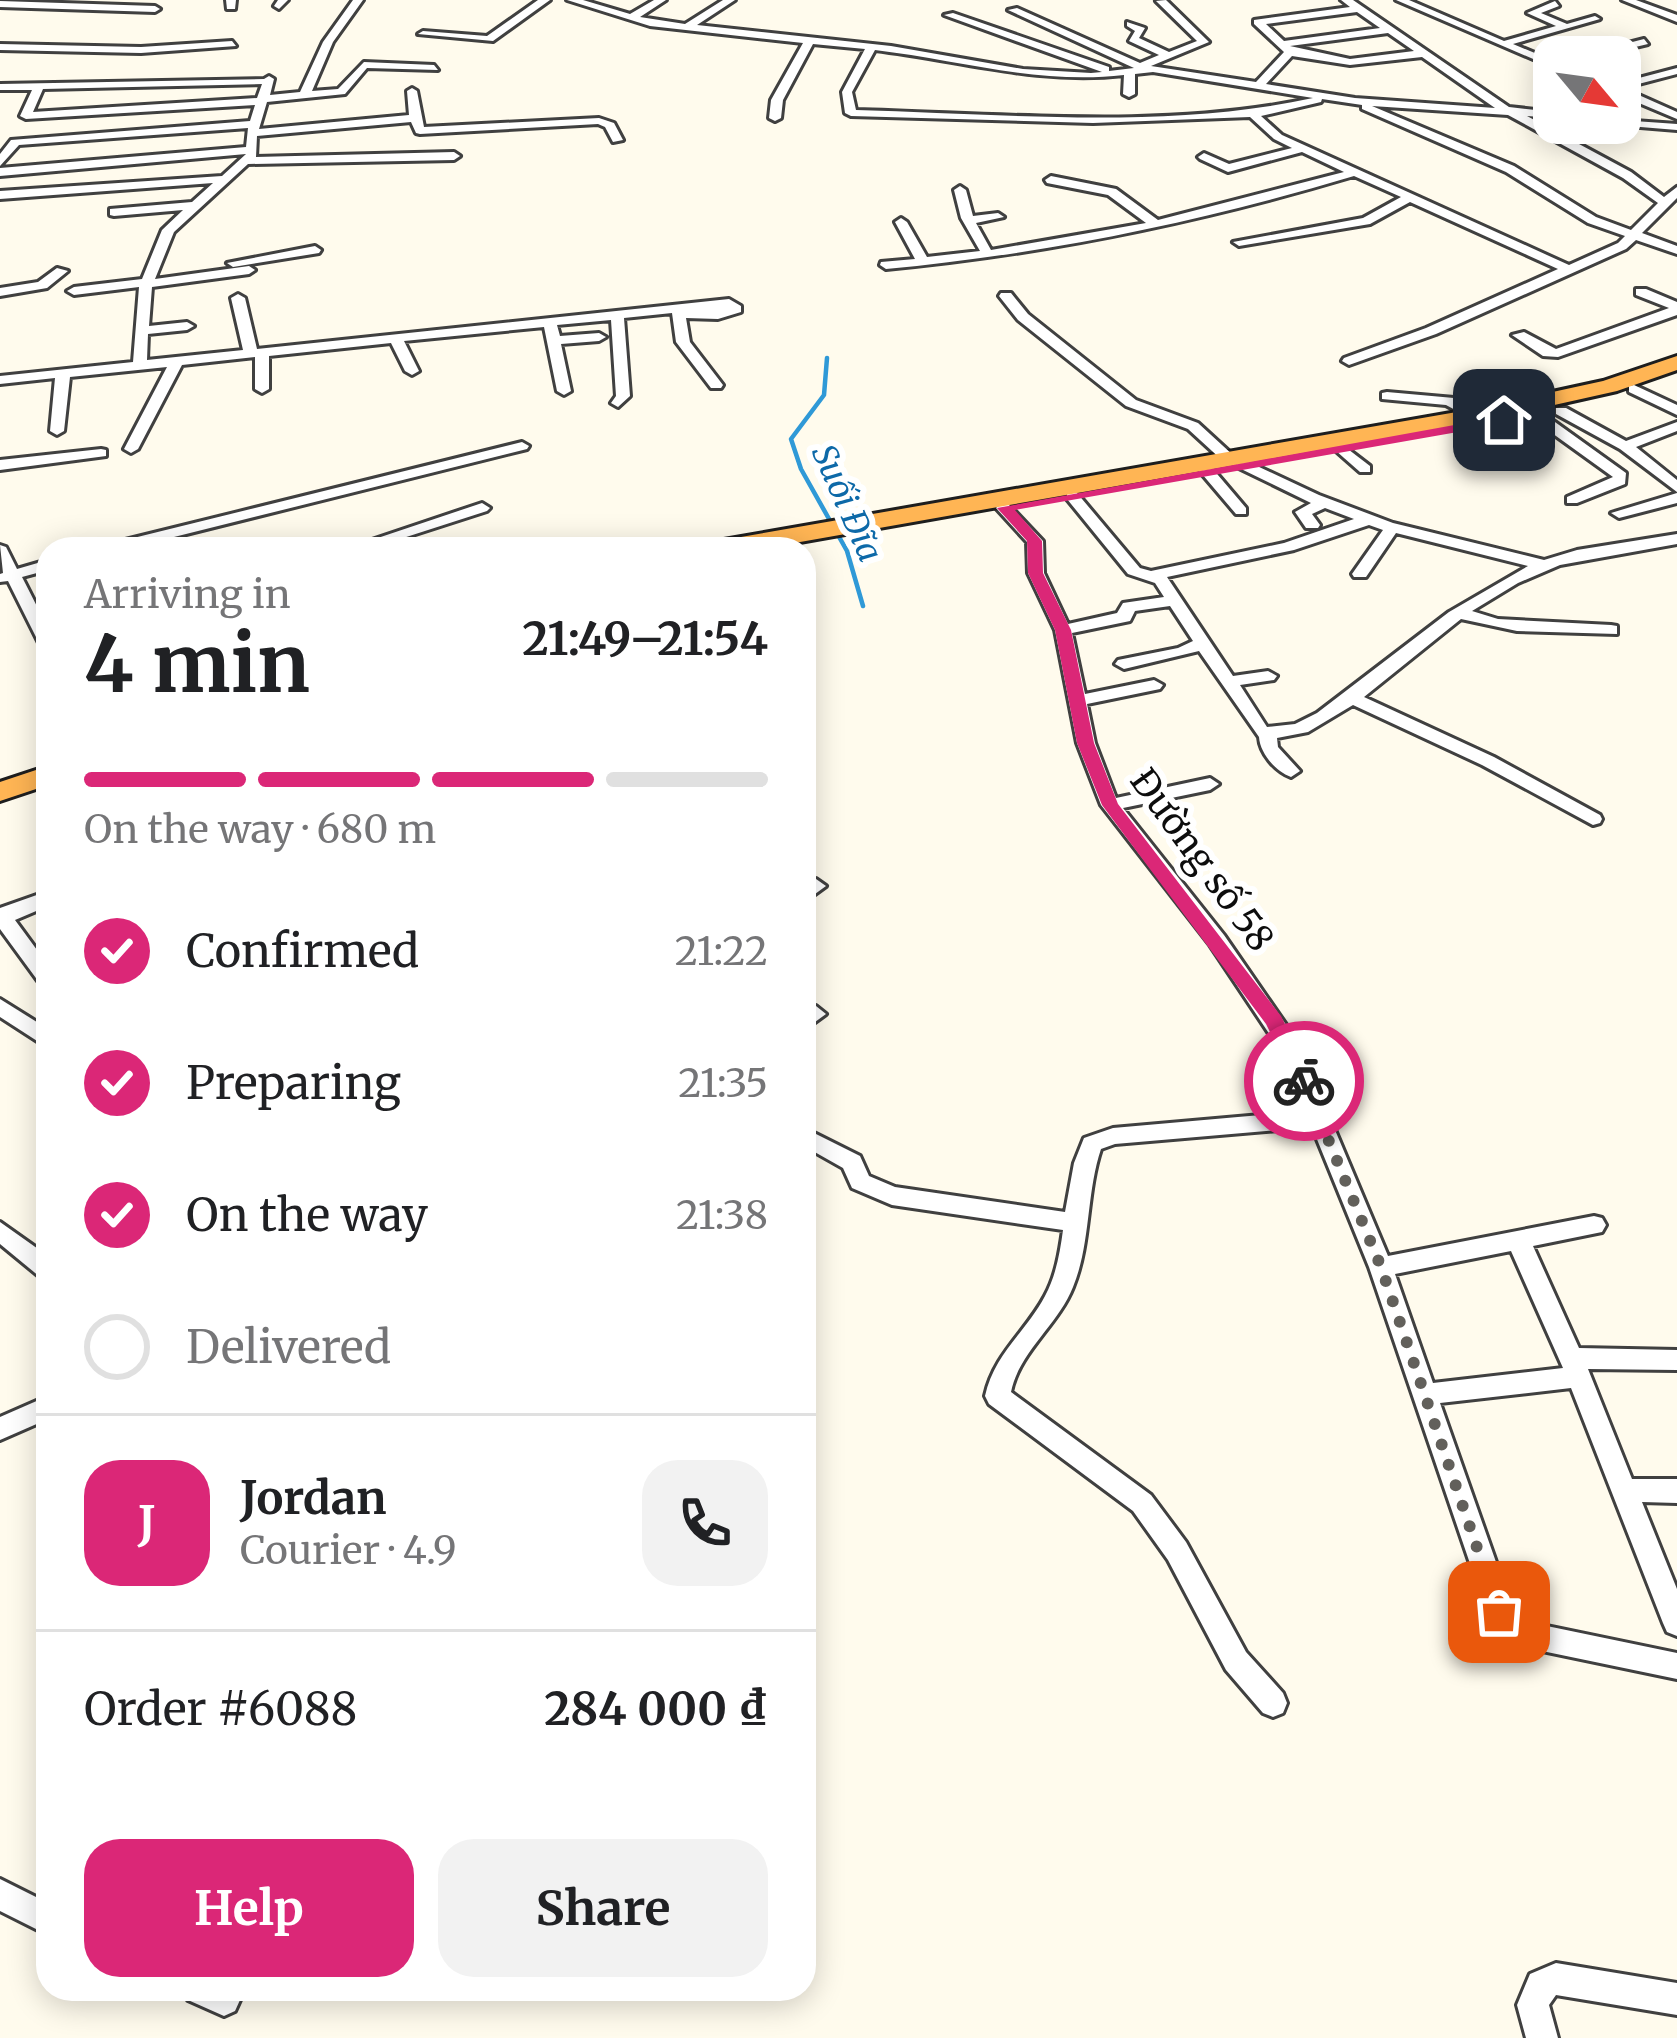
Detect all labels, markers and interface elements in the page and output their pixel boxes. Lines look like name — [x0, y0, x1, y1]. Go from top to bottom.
north arrow — [1533, 36, 1641, 144]
map controls — [1533, 36, 1641, 144]
pin — [1453, 369, 1555, 471]
icon: home — [1471, 387, 1537, 453]
water label: Suối Đĩa — [803, 438, 891, 568]
text: Arriving in — [84, 570, 291, 619]
text: 21:49–21:54 — [522, 611, 768, 667]
text: 4 min — [84, 615, 310, 713]
street label: Đường số 58 — [1121, 759, 1284, 960]
text: On the way · 680 m — [84, 805, 436, 854]
icon: check — [84, 918, 150, 984]
text: Confirmed — [186, 923, 419, 979]
text: 21:22 — [675, 927, 768, 976]
courier — [1244, 1021, 1364, 1141]
icon: bike — [1271, 1048, 1337, 1114]
icon: check — [84, 1050, 150, 1116]
text: Preparing — [186, 1055, 401, 1111]
text: 21:35 — [678, 1059, 768, 1108]
icon: check — [84, 1182, 150, 1248]
text: On the way — [186, 1187, 428, 1243]
text: 21:38 — [676, 1191, 768, 1240]
text: Delivered — [186, 1319, 391, 1375]
button: phone — [642, 1460, 768, 1586]
text: Jordan — [240, 1470, 387, 1526]
text: J — [138, 1495, 156, 1551]
text: Courier · 4.9 — [240, 1526, 457, 1575]
pin — [1448, 1561, 1550, 1663]
icon: bag — [1466, 1579, 1532, 1645]
text: Order #6088 — [84, 1681, 357, 1737]
text: 284 000 ₫ — [544, 1681, 768, 1737]
button: Help — [84, 1839, 414, 1977]
button: Share — [438, 1839, 768, 1977]

